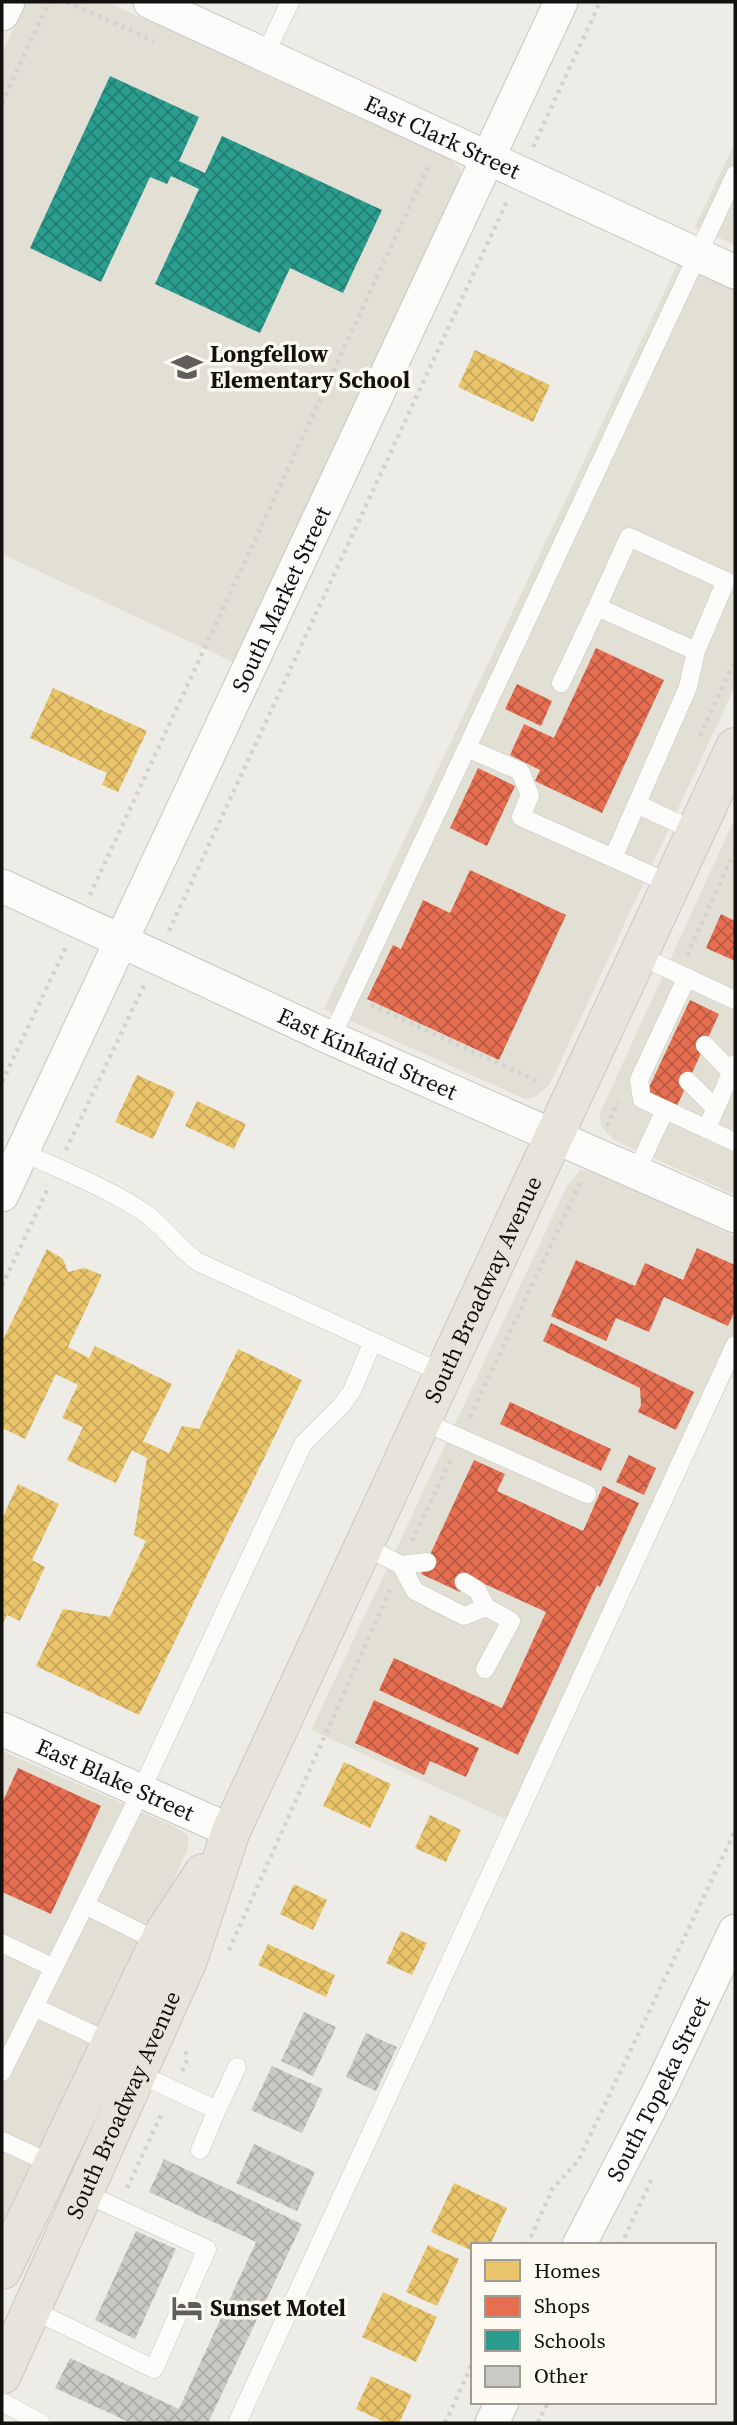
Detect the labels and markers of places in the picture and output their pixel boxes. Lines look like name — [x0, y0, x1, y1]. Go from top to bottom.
place label: Longfellow Elementary School — [210, 338, 410, 396]
school or university icon: Longfellow Elementary School — [170, 350, 204, 384]
hotel icon: Sunset Motel — [170, 2291, 204, 2325]
place label: Sunset Motel — [210, 2292, 346, 2324]

